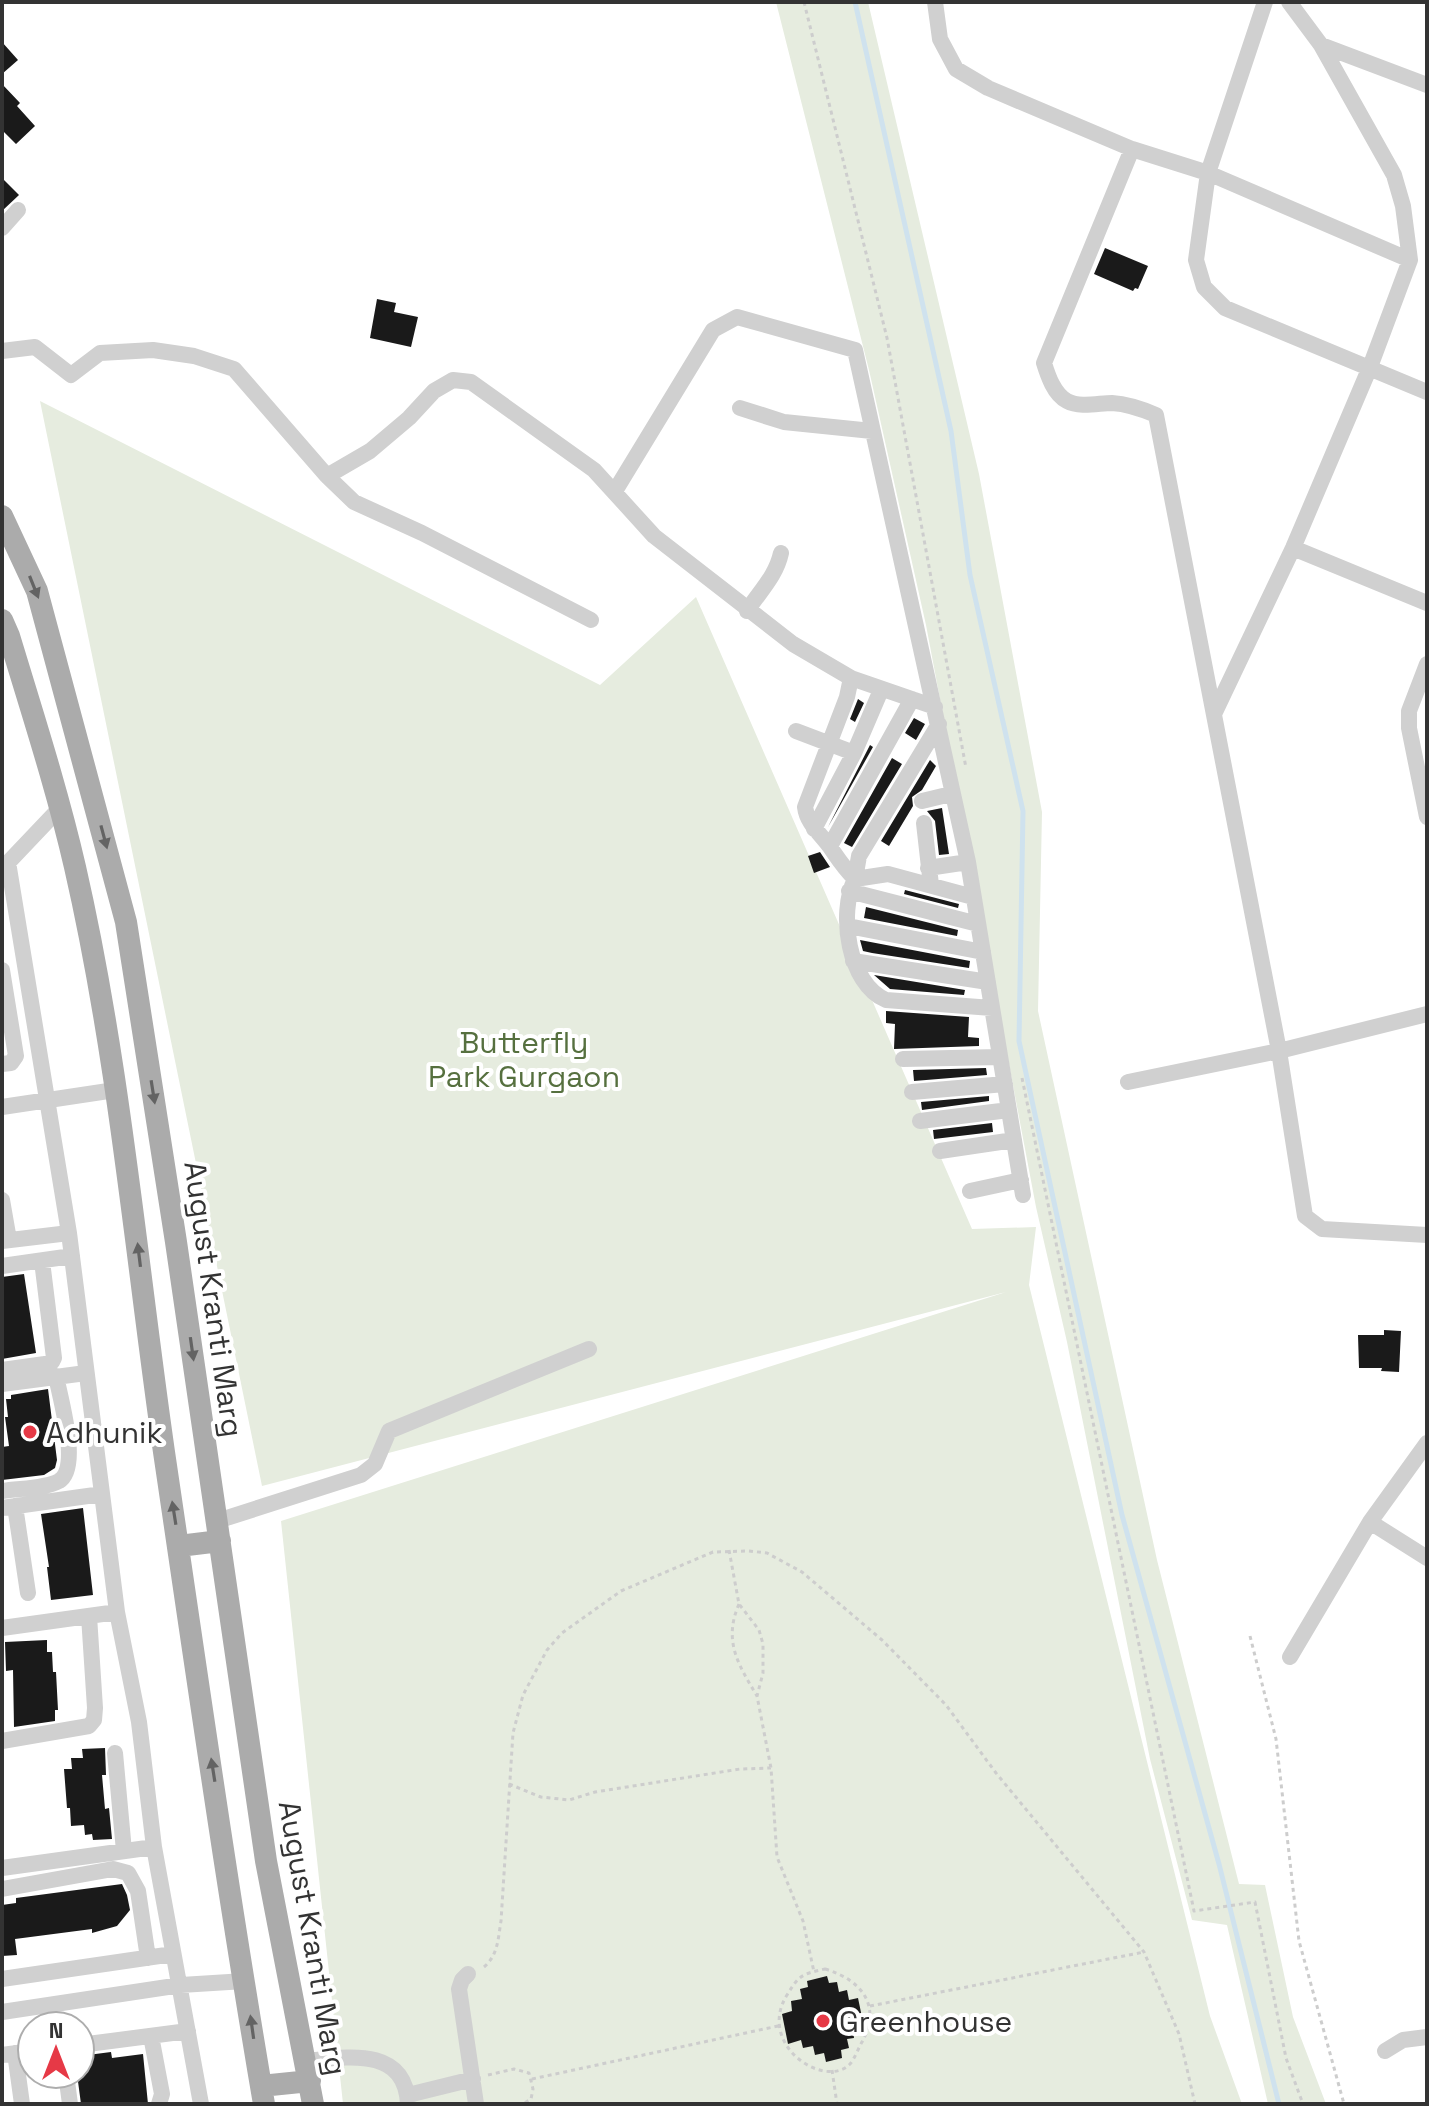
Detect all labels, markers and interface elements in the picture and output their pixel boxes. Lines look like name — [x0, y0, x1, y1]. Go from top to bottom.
one-way arrow — [28, 575, 41, 599]
one-way arrow — [99, 825, 111, 850]
park label: Butterfly Park Gurgaon — [428, 1023, 620, 1096]
one-way arrow — [147, 1080, 160, 1105]
street label: August Kranti Marg — [175, 1158, 253, 1440]
one-way arrow — [132, 1242, 145, 1267]
one-way arrow — [186, 1337, 199, 1362]
place label: Adhunik — [46, 1413, 163, 1452]
marker: Adhunik — [21, 1423, 39, 1441]
one-way arrow — [167, 1500, 180, 1525]
one-way arrow — [206, 1757, 218, 1782]
street label: August Kranti Marg — [270, 1798, 356, 2078]
place label: Greenhouse — [839, 2002, 1012, 2041]
north arrow — [16, 2010, 96, 2090]
marker: Greenhouse — [814, 2012, 832, 2030]
one-way arrow — [245, 2014, 258, 2039]
text: N — [49, 2016, 63, 2044]

